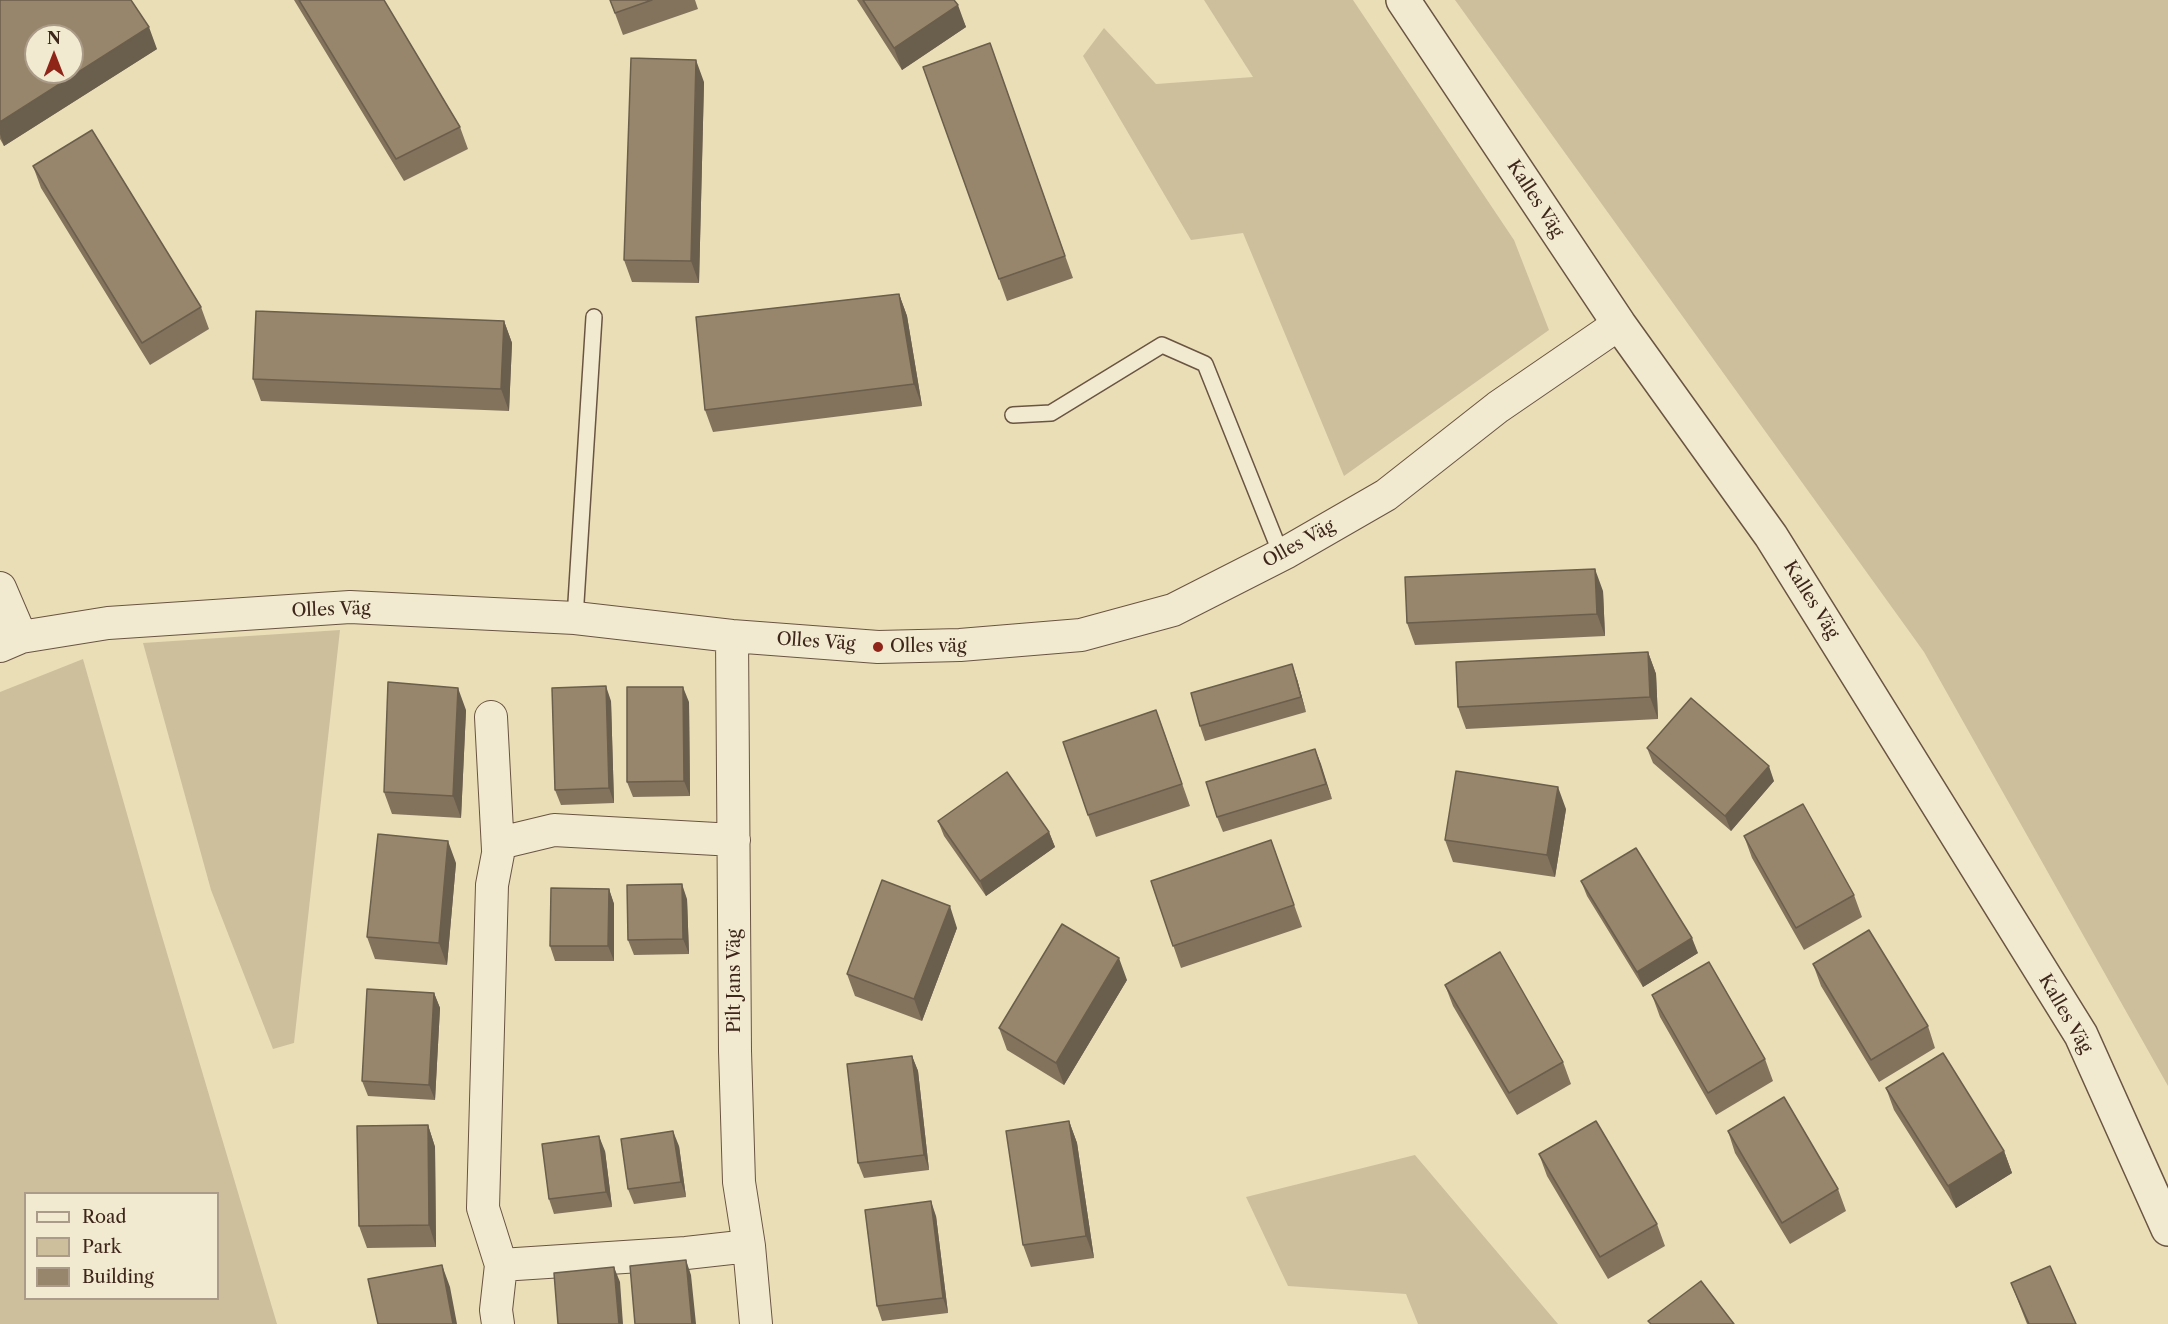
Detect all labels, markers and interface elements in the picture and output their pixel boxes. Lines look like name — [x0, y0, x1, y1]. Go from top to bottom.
north arrow — [24, 24, 84, 84]
text: N — [47, 28, 61, 48]
street label: Kalles Väg — [1502, 156, 1568, 242]
street label: Olles Väg — [1259, 515, 1339, 573]
street label: Kalles Väg — [1779, 557, 1843, 643]
street label: Olles Väg — [291, 598, 371, 622]
street label: Olles Väg — [776, 628, 856, 656]
place label: Olles väg — [890, 636, 966, 658]
marker: Olles väg — [871, 640, 885, 654]
street label: Pilt Jans Väg — [724, 929, 746, 1033]
street label: Kalles Väg — [2034, 971, 2096, 1057]
legend — [24, 1192, 219, 1300]
text: Road — [82, 1206, 127, 1228]
text: Park — [82, 1236, 121, 1258]
text: Building — [82, 1266, 154, 1288]

